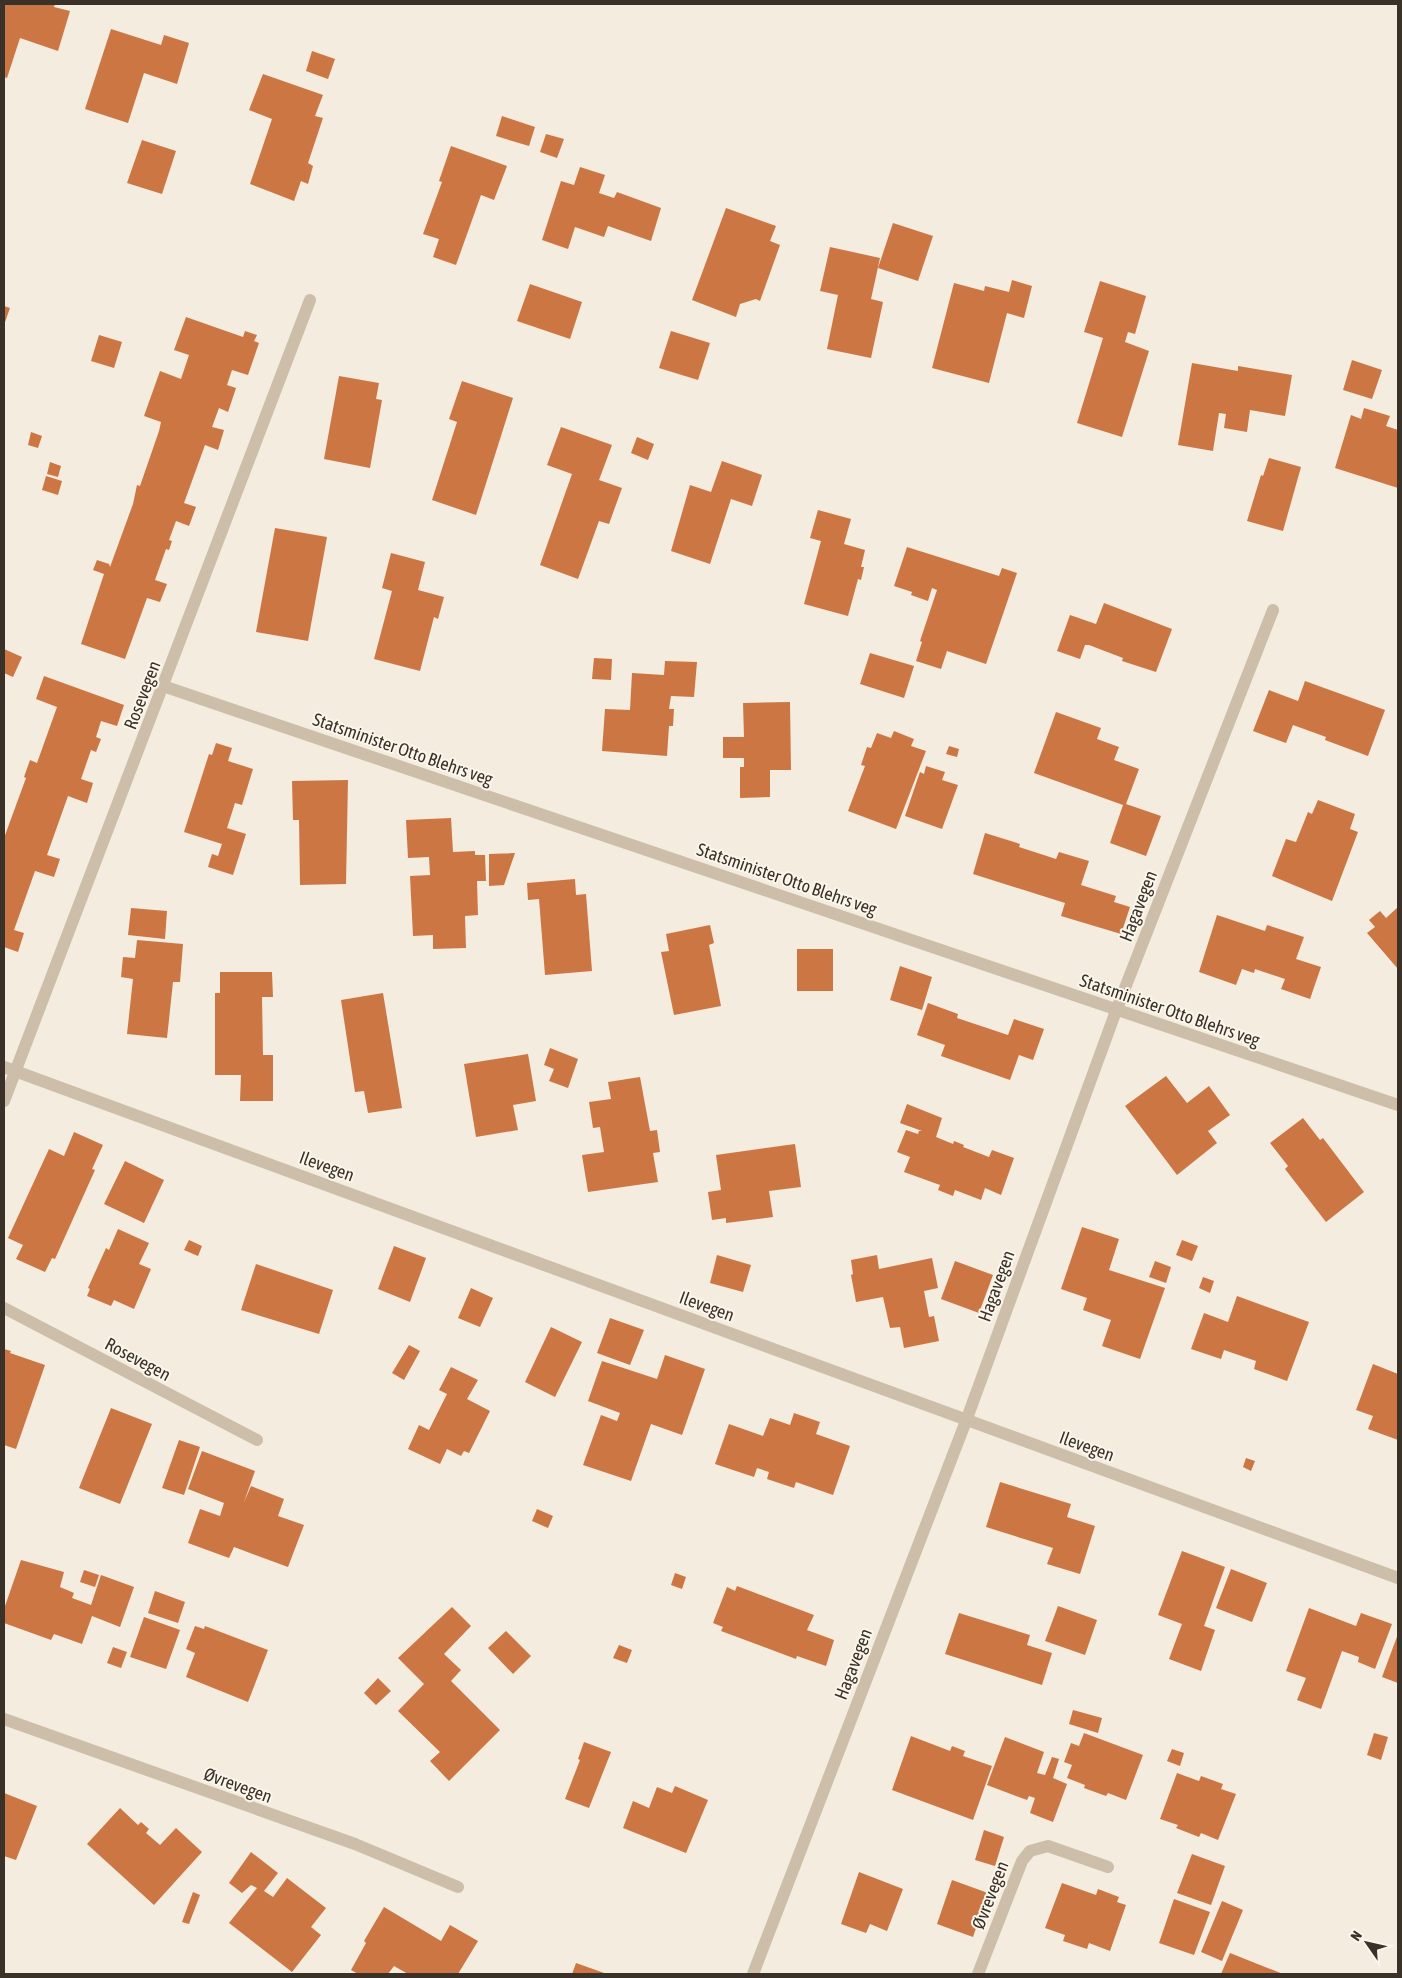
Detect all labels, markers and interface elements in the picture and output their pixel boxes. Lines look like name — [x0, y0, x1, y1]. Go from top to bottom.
street label: Rosevegen — [119, 658, 165, 732]
street label: Statsminister Otto Blehrs veg — [310, 708, 496, 790]
street label: Statsminister Otto Blehrs veg — [694, 838, 880, 920]
street label: Hagavegen — [1115, 868, 1161, 944]
street label: Statsminister Otto Blehrs veg — [1077, 969, 1263, 1051]
street label: Ilevegen — [297, 1146, 357, 1186]
street label: Hagavegen — [973, 1248, 1019, 1324]
street label: Ilevegen — [677, 1286, 737, 1326]
street label: Rosevegen — [102, 1333, 174, 1385]
street label: Ilevegen — [1057, 1426, 1117, 1466]
street label: Hagavegen — [830, 1626, 876, 1702]
street label: Øvrevegen — [201, 1763, 275, 1807]
street label: Øvrevegen — [967, 1858, 1013, 1932]
north arrow — [1342, 1918, 1392, 1968]
text: N — [1347, 1928, 1365, 1944]

